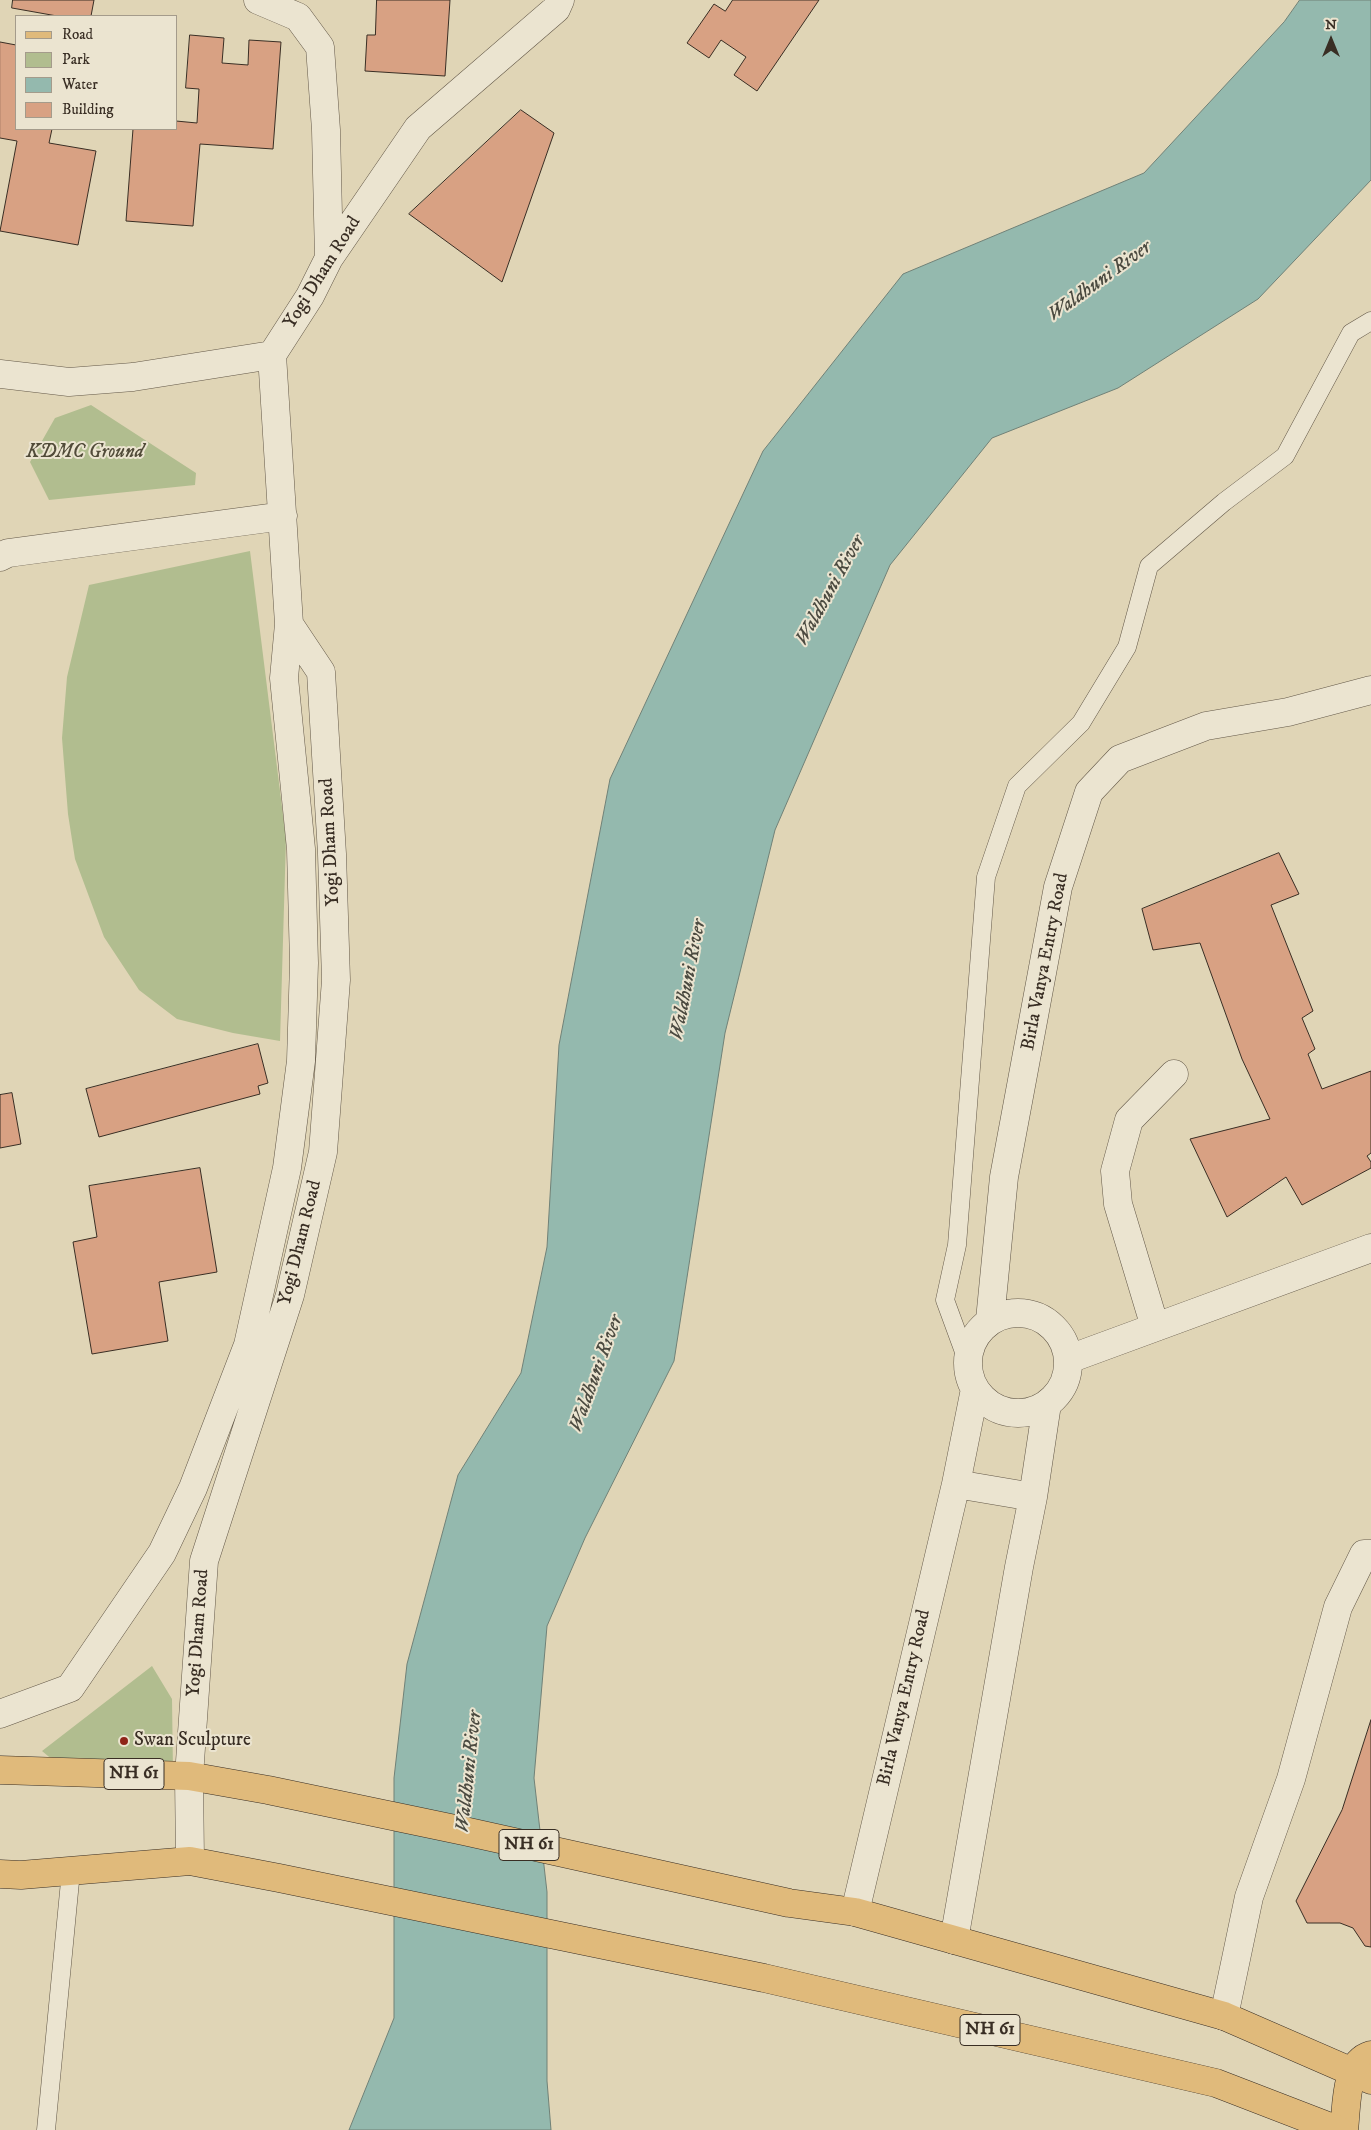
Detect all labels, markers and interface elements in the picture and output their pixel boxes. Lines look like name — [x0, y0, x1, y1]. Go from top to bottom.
legend — [15, 15, 178, 130]
north arrow — [1306, 15, 1356, 65]
text: N — [1325, 16, 1337, 34]
text: Road — [62, 25, 93, 44]
text: Park — [62, 50, 90, 69]
text: Water — [62, 75, 98, 94]
text: Building — [62, 100, 114, 119]
street label: Yogi Dham Road — [279, 213, 367, 333]
water label: Waldhuni River — [1043, 236, 1157, 328]
park label: KDMC Ground — [26, 442, 144, 464]
water label: Waldhuni River — [791, 532, 871, 650]
street label: Yogi Dham Road — [316, 777, 346, 907]
street label: Birla Vanya Entry Road — [1018, 871, 1074, 1053]
water label: Waldhuni River — [666, 918, 712, 1042]
street label: Yogi Dham Road — [274, 1178, 328, 1308]
water label: Waldhuni River — [565, 1312, 629, 1436]
street label: Yogi Dham Road — [183, 1568, 215, 1698]
street label: Birla Vanya Entry Road — [874, 1608, 936, 1788]
water label: Waldhuni River — [452, 1710, 488, 1834]
place label: Swan Sculpture — [134, 1730, 251, 1752]
marker: Swan Sculpture — [118, 1735, 130, 1747]
road number: NH 61 — [104, 1758, 164, 1790]
road number: NH 61 — [499, 1830, 559, 1860]
road number: NH 61 — [960, 2014, 1020, 2046]

